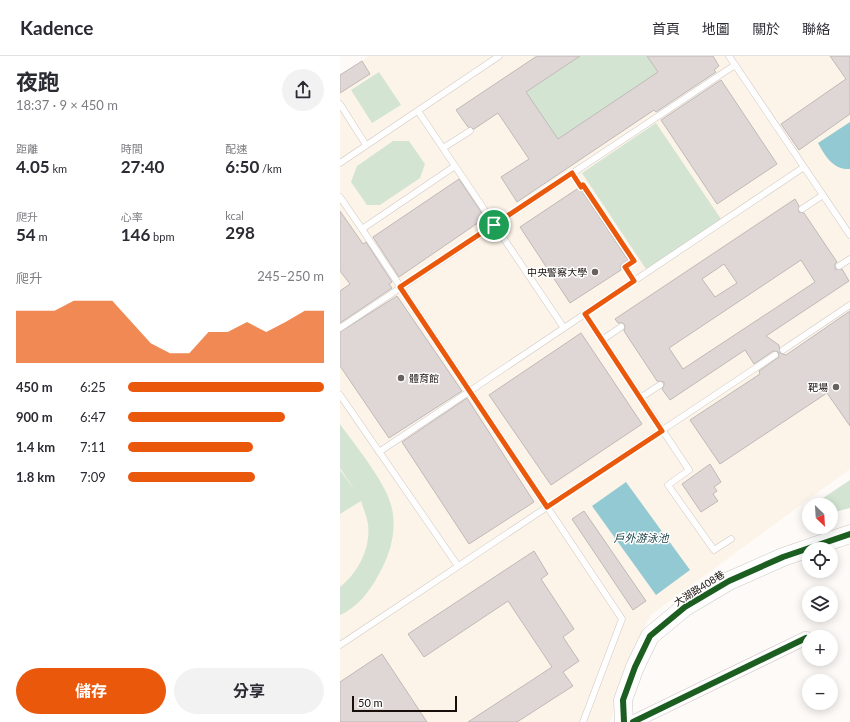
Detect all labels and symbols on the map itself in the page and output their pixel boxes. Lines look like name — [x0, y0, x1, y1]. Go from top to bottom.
pin — [477, 208, 511, 242]
place label: 中央警察大學 — [527, 266, 587, 278]
marker: 中央警察大學 — [590, 267, 600, 277]
place label: 體育館 — [409, 372, 439, 384]
marker: 體育館 — [396, 373, 406, 383]
place label: 靶場 — [808, 381, 828, 393]
marker: 靶場 — [831, 382, 841, 392]
north arrow — [802, 498, 838, 534]
water label: 戶外游泳池 — [614, 531, 669, 544]
street label: 大湖路408巷 — [671, 568, 727, 608]
scale bar — [352, 694, 457, 713]

